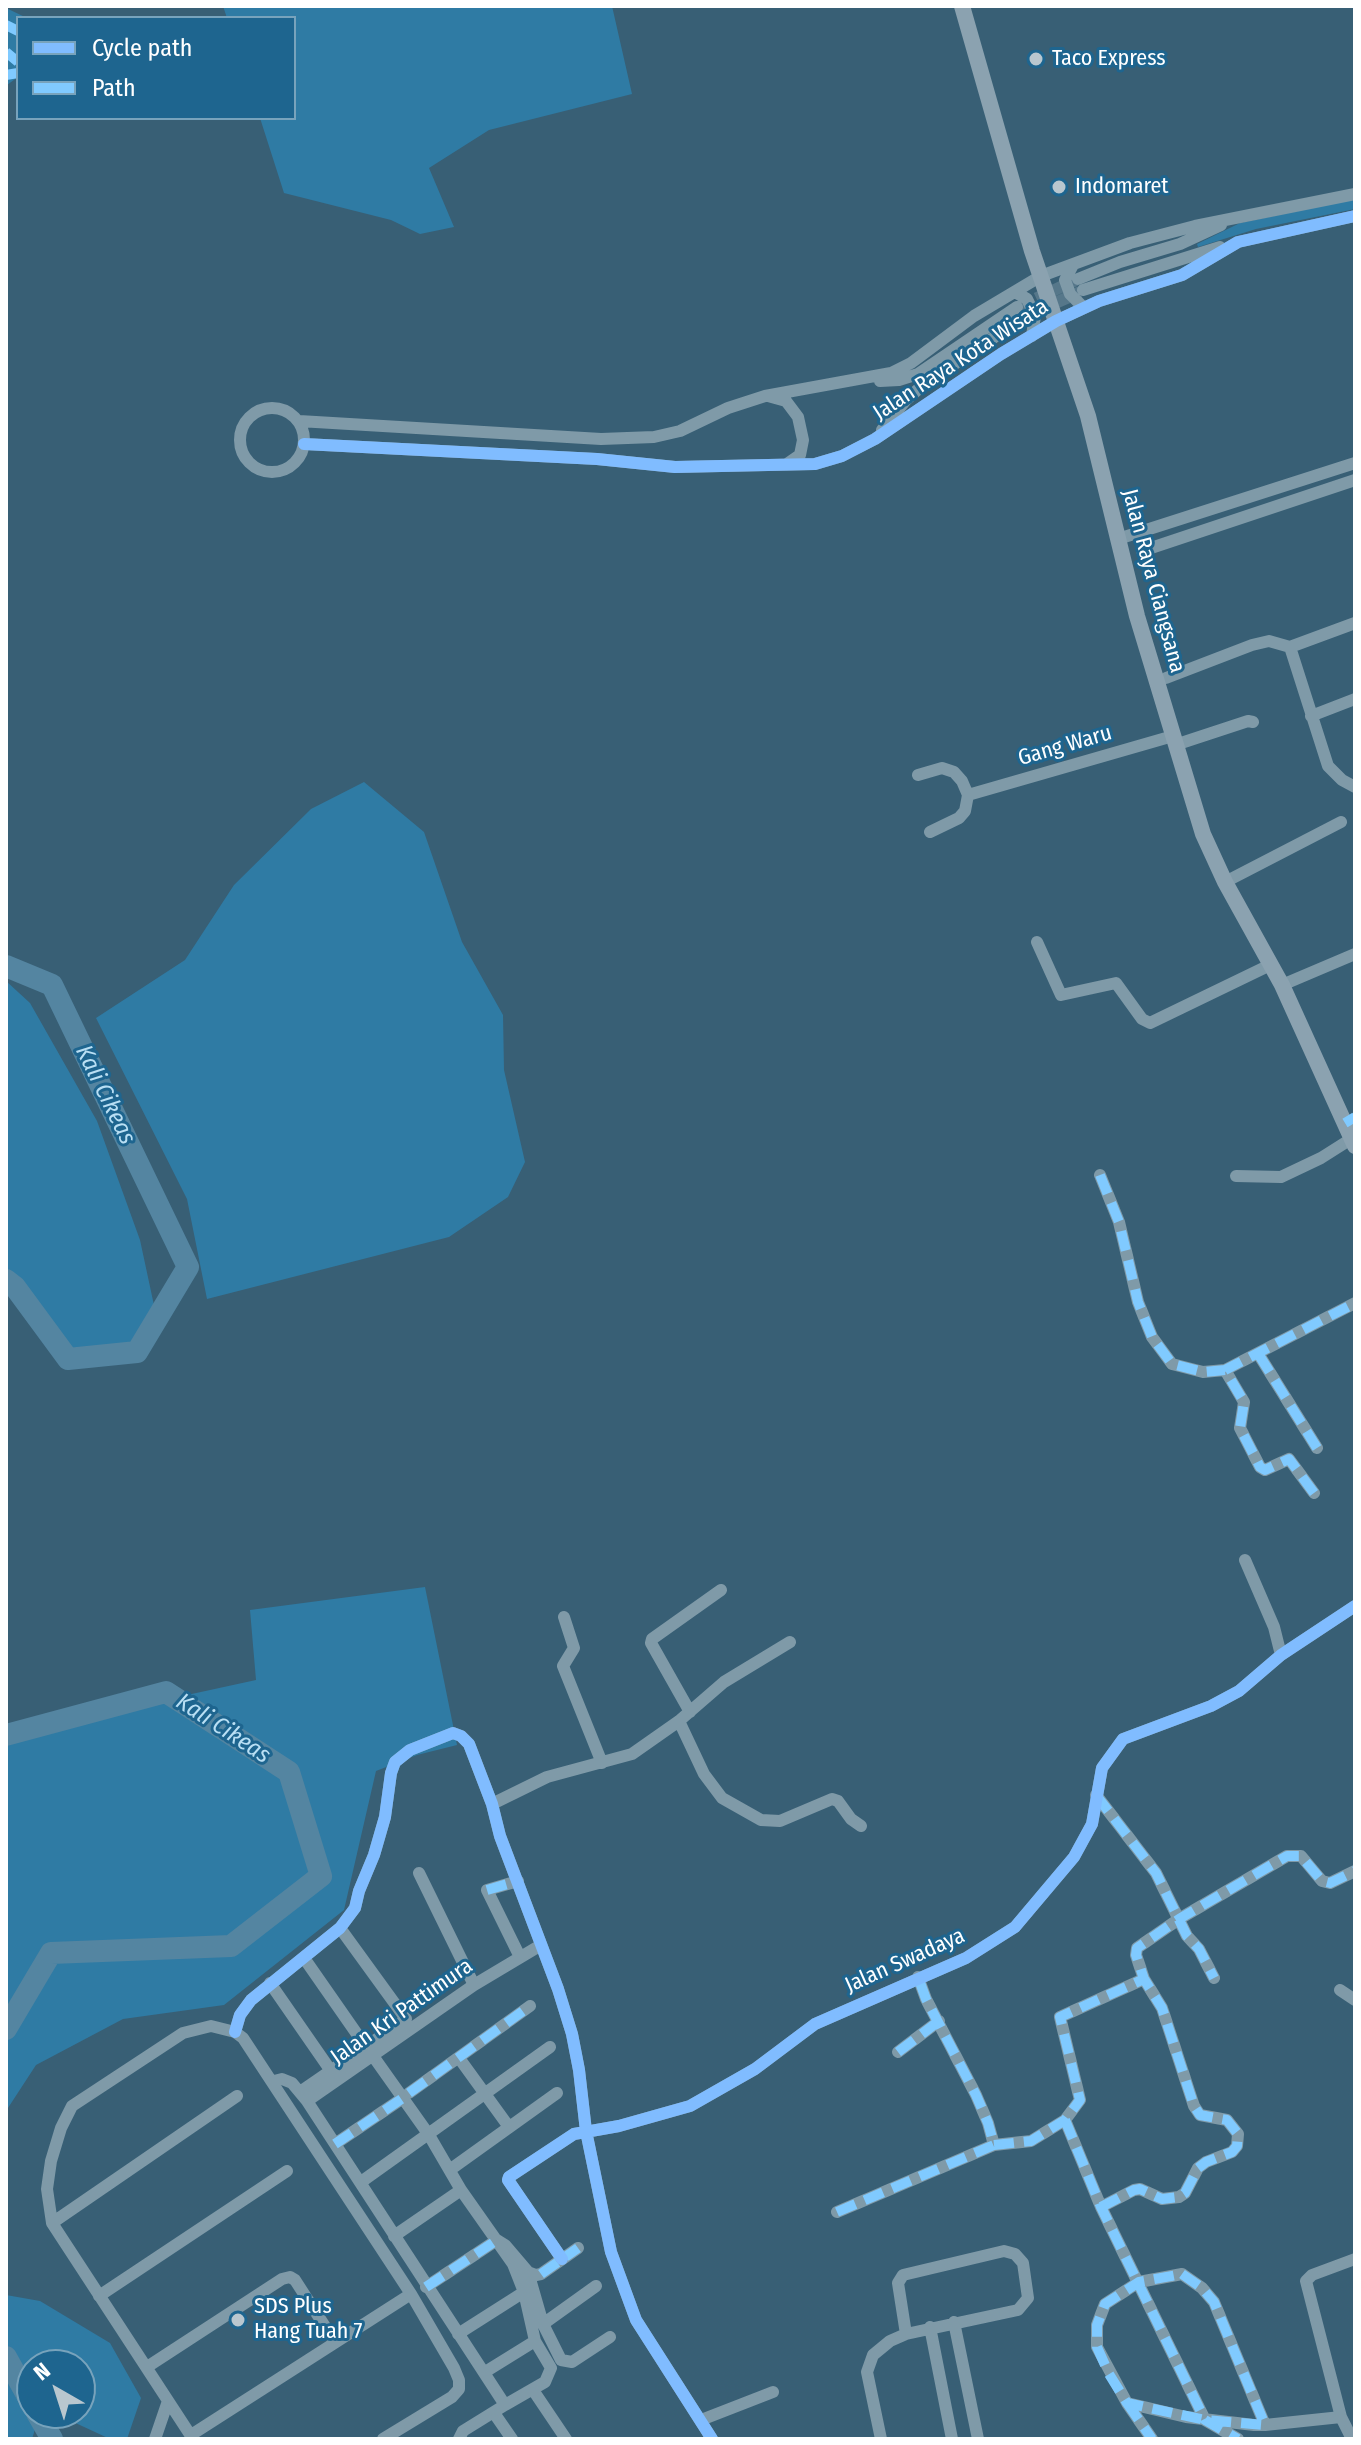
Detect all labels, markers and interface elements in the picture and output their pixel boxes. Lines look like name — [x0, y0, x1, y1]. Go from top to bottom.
legend — [16, 16, 296, 120]
text: Cycle path — [92, 34, 192, 62]
place label: Taco Express — [1052, 46, 1166, 72]
marker: Taco Express — [1027, 50, 1045, 68]
text: Path — [92, 74, 136, 102]
place label: Indomaret — [1075, 174, 1169, 200]
marker: Indomaret — [1050, 178, 1068, 196]
street label: Jalan Raya Kota Wisata — [869, 294, 1053, 426]
street label: Jalan Raya Ciangsana — [1116, 486, 1190, 676]
street label: Gang Waru — [1015, 720, 1115, 772]
water label: Kali Cikeas — [69, 1041, 141, 1149]
water label: Kali Cikeas — [170, 1688, 276, 1770]
street label: Jalan Swadaya — [841, 1923, 969, 1999]
street label: Jalan Kri Pattimura — [326, 1953, 478, 2071]
place label: SDS Plus Hang Tuah 7 — [254, 2294, 362, 2346]
marker: SDS Plus Hang Tuah 7 — [229, 2311, 247, 2329]
north arrow — [16, 2349, 96, 2429]
text: N — [28, 2357, 55, 2386]

